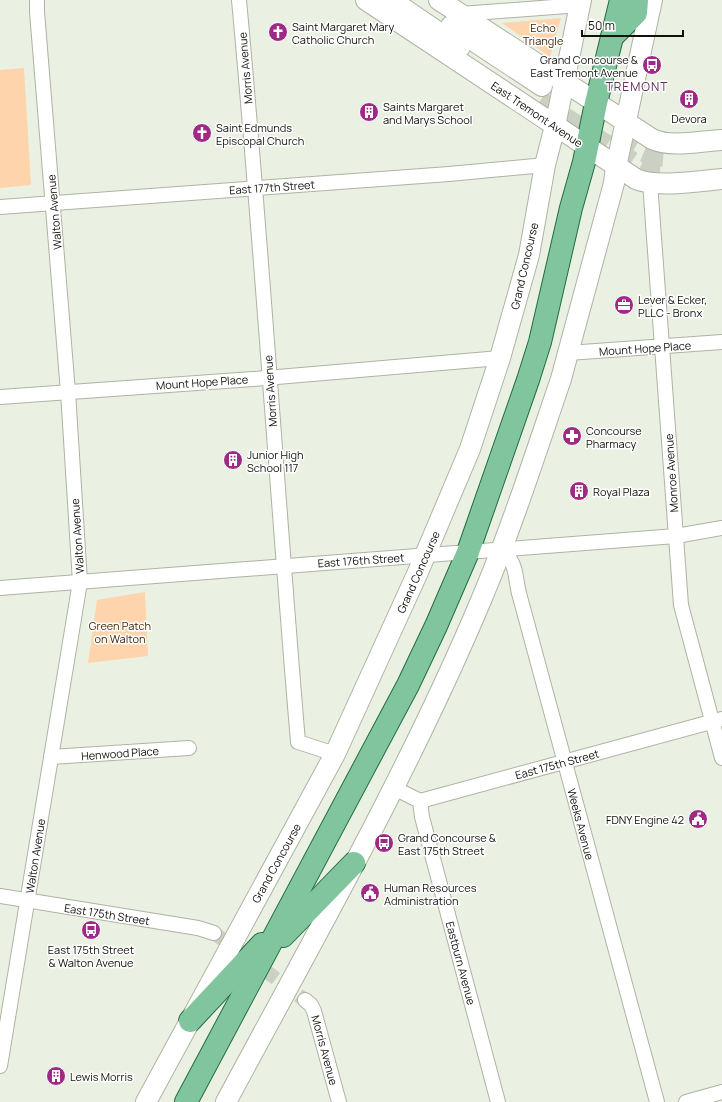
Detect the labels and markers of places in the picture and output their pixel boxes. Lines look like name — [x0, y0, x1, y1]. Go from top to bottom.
place label: Saint Margaret Mary Catholic Church — [292, 19, 394, 47]
church icon: Saint Margaret Mary Catholic Church — [267, 21, 289, 43]
place label: Grand Concourse & East Tremont Avenue — [531, 52, 639, 80]
bus stop icon: Grand Concourse & East Tremont Avenue — [641, 54, 663, 76]
building icon: Devora — [678, 88, 700, 110]
place label: Saints Margaret and Marys School — [383, 99, 472, 127]
building icon: Saints Margaret and Marys School — [358, 101, 380, 123]
place label: Devora — [671, 111, 707, 126]
place label: Saint Edmunds Episcopal Church — [216, 120, 304, 148]
church icon: Saint Edmunds Episcopal Church — [191, 122, 213, 144]
place label: Lever & Ecker, PLLC - Bronx — [638, 292, 707, 320]
office icon: Lever & Ecker, PLLC - Bronx — [613, 294, 635, 316]
place label: Concourse Pharmacy — [586, 423, 642, 451]
pharmacy icon: Concourse Pharmacy — [561, 425, 583, 447]
place label: Junior High School 117 — [247, 447, 304, 475]
building icon: Junior High School 117 — [222, 449, 244, 471]
building icon: Royal Plaza — [568, 480, 590, 502]
place label: Royal Plaza — [593, 484, 650, 499]
public building icon: FDNY Engine 42 — [687, 808, 709, 830]
place label: FDNY Engine 42 — [606, 812, 684, 827]
place label: Grand Concourse & East 175th Street — [398, 830, 497, 858]
bus stop icon: Grand Concourse & East 175th Street — [373, 832, 395, 854]
place label: Human Resources Administration — [384, 880, 477, 908]
public building icon: Human Resources Administration — [359, 882, 381, 904]
bus stop icon: East 175th Street & Walton Avenue — [80, 919, 102, 941]
place label: East 175th Street & Walton Avenue — [48, 942, 134, 970]
building icon: Lewis Morris — [45, 1065, 67, 1087]
place label: Lewis Morris — [70, 1069, 133, 1084]

